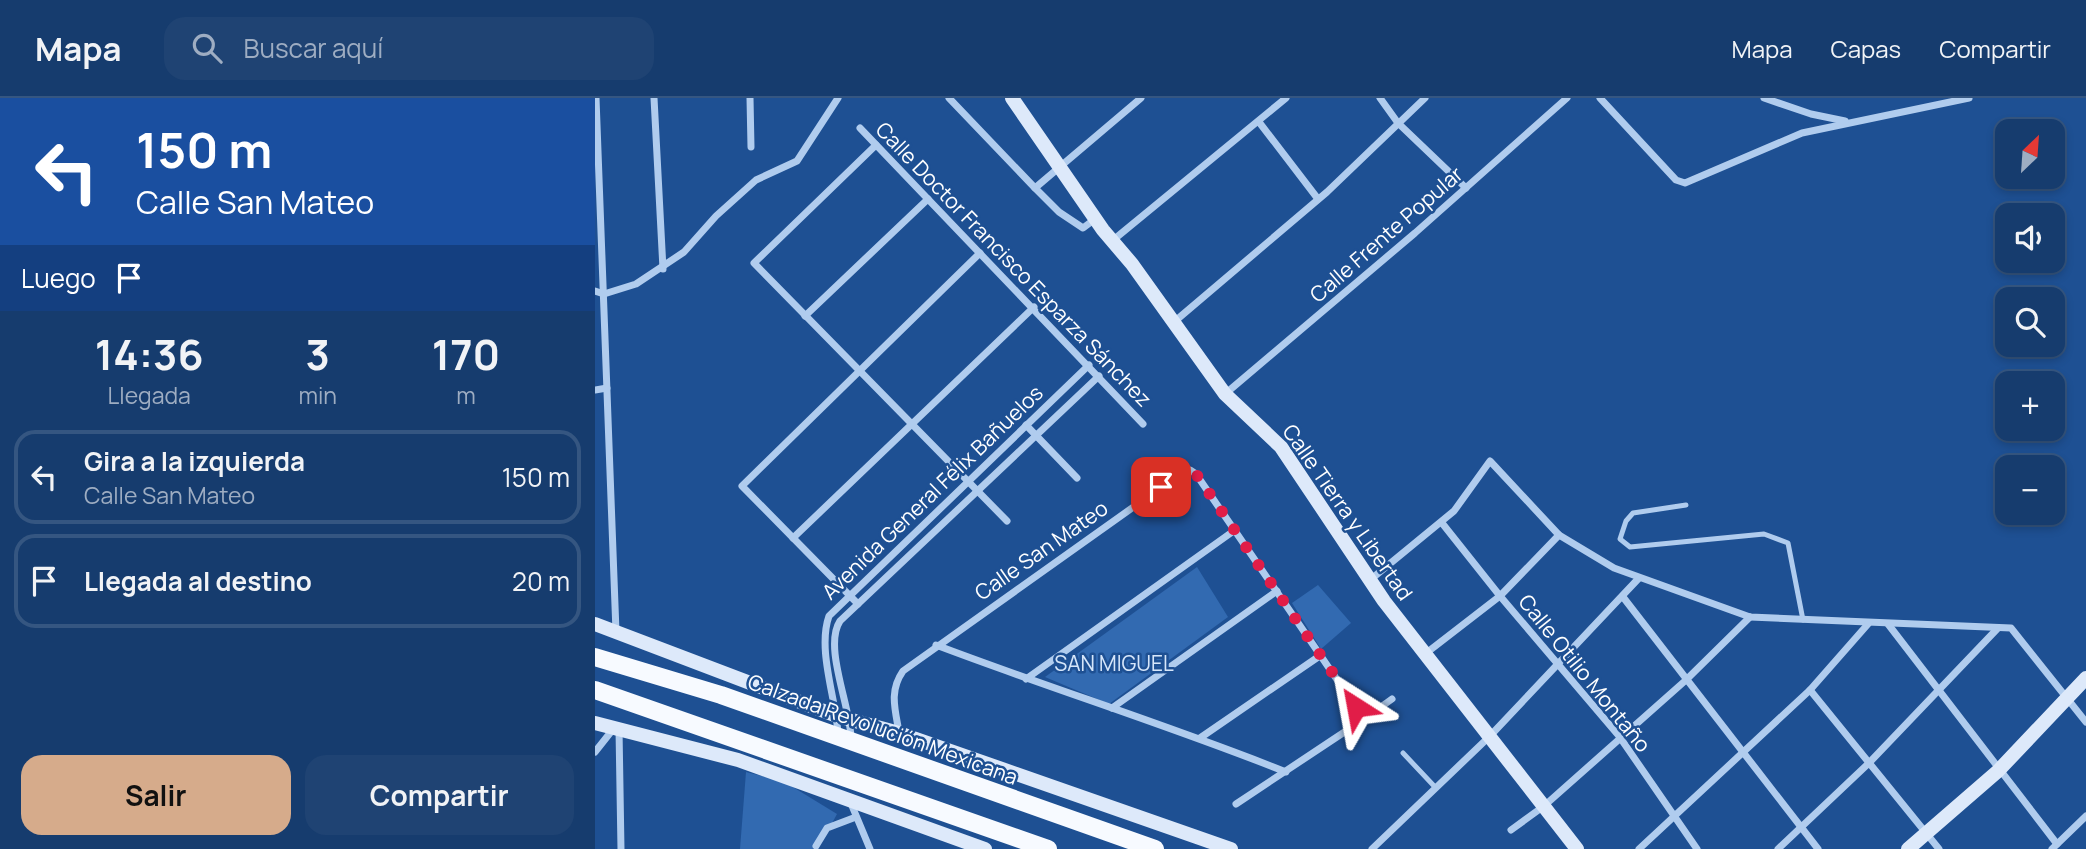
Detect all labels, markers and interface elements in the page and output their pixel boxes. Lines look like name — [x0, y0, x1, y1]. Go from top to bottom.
search box — [164, 17, 654, 80]
text: Mapa — [35, 26, 122, 71]
icon: search — [188, 29, 226, 67]
text: Buscar aquí — [244, 30, 383, 66]
text: Mapa — [1732, 32, 1793, 65]
text: Capas — [1831, 32, 1901, 65]
text: Compartir — [1939, 32, 2051, 65]
text: 150 m — [136, 116, 272, 183]
street label: Calle Doctor Francisco Esparza Sánchez — [870, 116, 1158, 412]
north arrow — [1995, 119, 2065, 189]
map controls — [1995, 119, 2065, 525]
icon: left — [21, 126, 112, 217]
street label: Calle Frente Popular — [1304, 160, 1469, 308]
text: Calle San Mateo — [136, 180, 374, 224]
button: sound — [1995, 203, 2065, 273]
icon: arrive — [110, 259, 148, 297]
text: Luego — [21, 260, 96, 296]
button: search — [1995, 287, 2065, 357]
text: 14:36 — [95, 325, 204, 383]
text: 3 — [305, 325, 330, 383]
text: 170 — [432, 325, 500, 383]
button: + — [1995, 371, 2065, 441]
text: Llegada — [108, 379, 191, 411]
text: min — [298, 379, 337, 411]
text: m — [456, 379, 476, 411]
street label: Avenida General Félix Bañuelos — [815, 379, 1049, 605]
street label: Calle Tierra y Libertad — [1277, 418, 1419, 606]
text: Gira a la izquierda — [84, 443, 305, 479]
button: − — [1995, 455, 2065, 525]
pin — [1131, 457, 1191, 517]
icon: left — [25, 458, 63, 496]
text: 150 m — [502, 459, 570, 495]
icon: arrive — [1142, 468, 1180, 506]
text: Calle San Mateo — [84, 479, 255, 511]
street label: Calle San Mateo — [969, 494, 1113, 606]
icon: arrive — [25, 562, 63, 600]
text: Llegada al destino — [84, 563, 312, 599]
text: 20 m — [512, 563, 570, 599]
street label: Calle Otilio Montaño — [1513, 588, 1657, 758]
park label: SAN MIGUEL — [1054, 649, 1174, 677]
street label: Calzada Revolución Mexicana — [744, 667, 1022, 791]
position arrow — [1319, 670, 1393, 744]
button: Salir — [21, 755, 291, 835]
button: Compartir — [305, 755, 574, 835]

